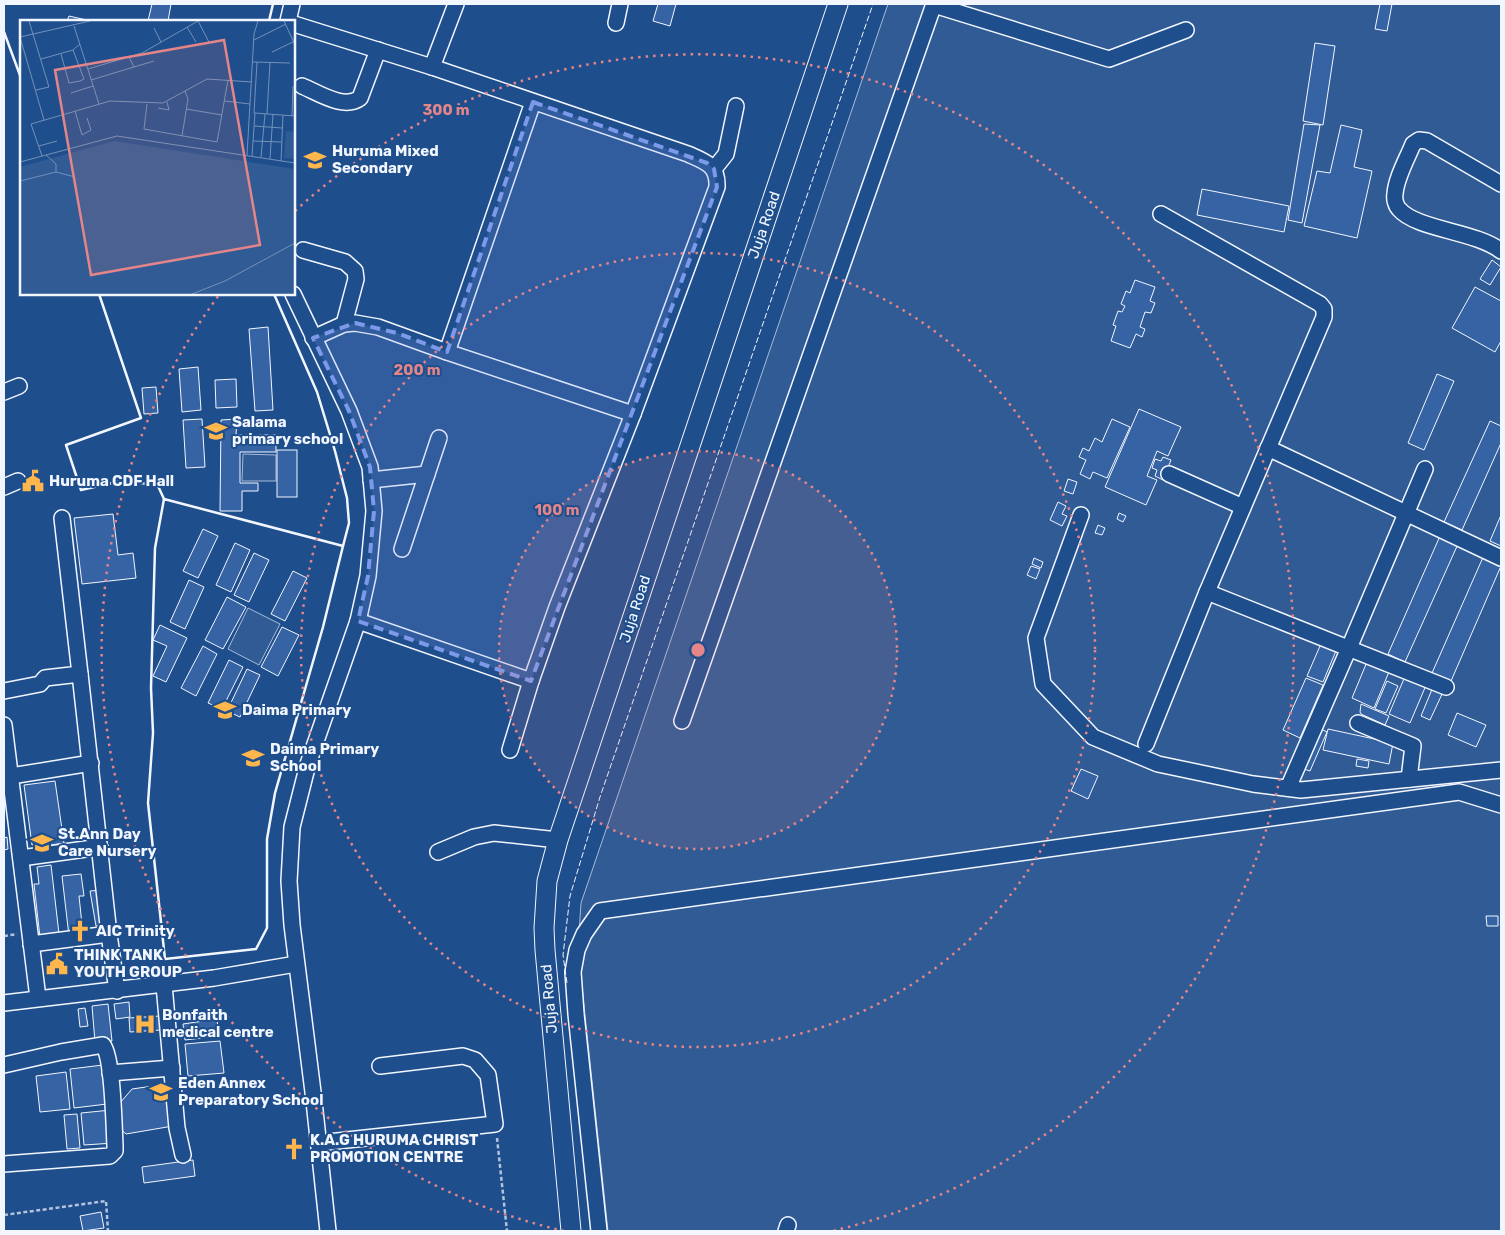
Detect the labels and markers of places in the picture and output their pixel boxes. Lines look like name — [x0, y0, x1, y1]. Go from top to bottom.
place label: Huruma Mixed Secondary — [332, 142, 439, 177]
school or university icon: Huruma Mixed Secondary — [302, 147, 328, 173]
place label: Salama primary school — [232, 413, 343, 448]
school or university icon: Salama primary school — [203, 418, 229, 444]
public building icon: Huruma CDF Hall — [20, 468, 46, 494]
place label: Huruma CDF Hall — [49, 472, 174, 490]
centre of rings — [689, 641, 707, 659]
school or university icon: Daima Primary — [212, 697, 238, 723]
place label: Daima Primary — [242, 701, 351, 719]
place label: Daima Primary School — [270, 740, 379, 775]
school or university icon: Daima Primary School — [240, 745, 266, 771]
place label: St.Ann Day Care Nursery — [58, 825, 156, 860]
school or university icon: St.Ann Day Care Nursery — [29, 830, 55, 856]
church icon: AIC Trinity — [67, 918, 93, 944]
place label: AIC Trinity — [96, 922, 175, 940]
place label: THINK TANK YOUTH GROUP — [74, 946, 182, 981]
public building icon: THINK TANK YOUTH GROUP — [44, 951, 70, 977]
place label: Bonfaith medical centre — [162, 1006, 274, 1041]
hospital icon: Bonfaith medical centre — [132, 1011, 158, 1037]
place label: Eden Annex Preparatory School — [178, 1074, 324, 1109]
school or university icon: Eden Annex Preparatory School — [148, 1079, 174, 1105]
place label: K.A.G HURUMA CHRIST PROMOTION CENTRE — [310, 1131, 479, 1166]
church icon: K.A.G HURUMA CHRIST PROMOTION CENTRE — [281, 1136, 307, 1162]

